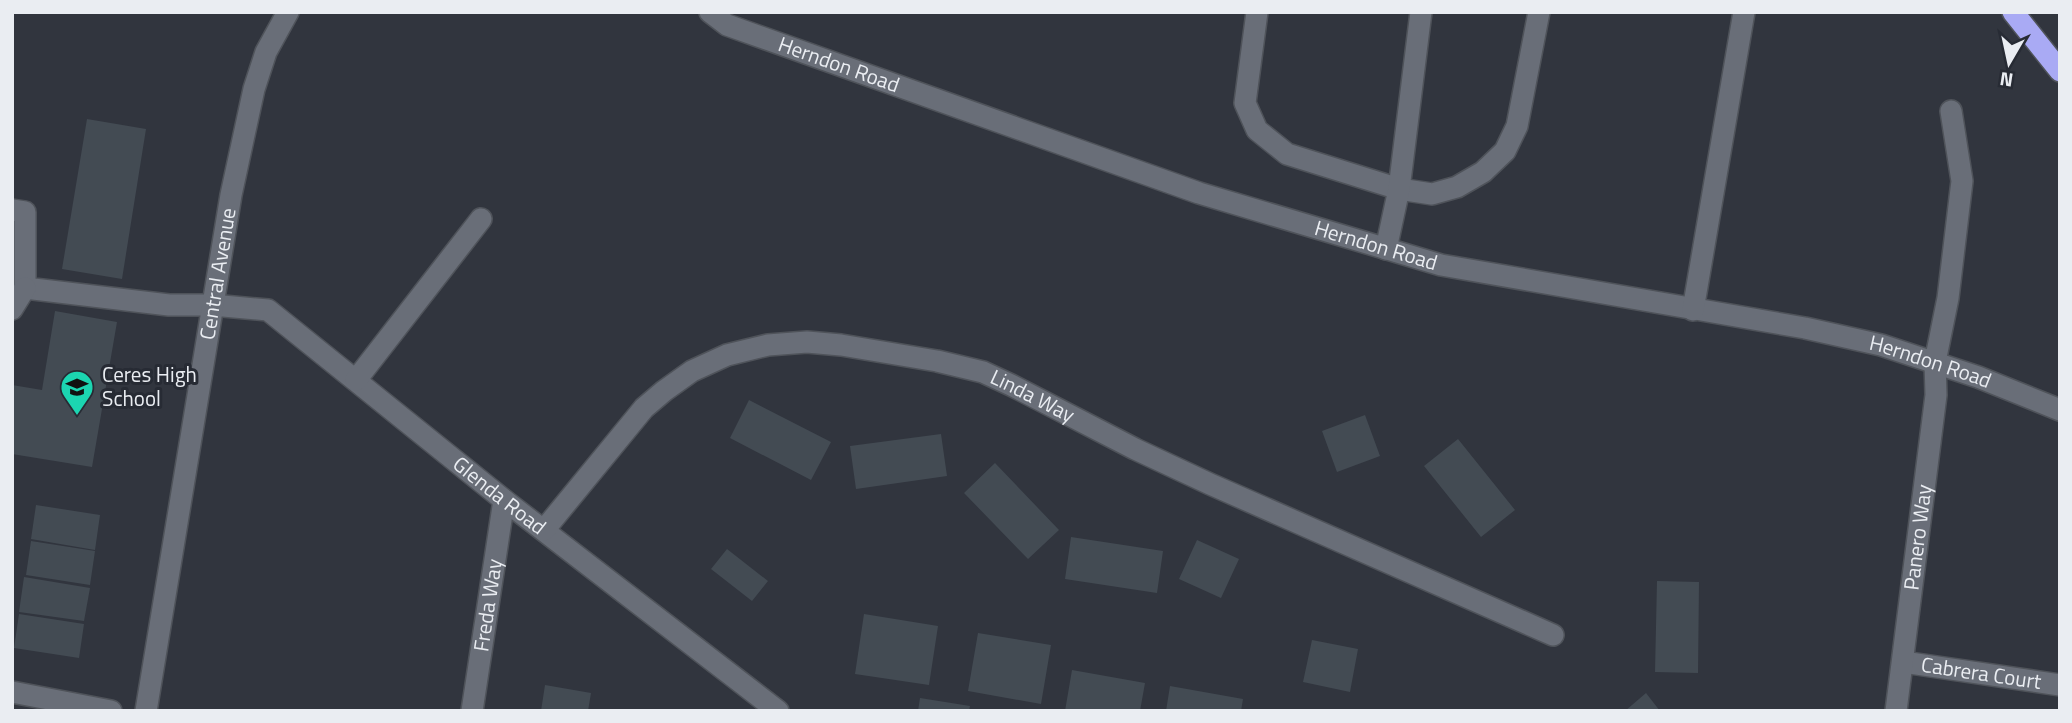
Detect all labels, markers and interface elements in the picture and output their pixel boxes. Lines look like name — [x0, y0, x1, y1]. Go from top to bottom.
street label: Herndon Road — [774, 27, 904, 100]
north arrow — [1974, 28, 2044, 98]
text: N — [1997, 65, 2015, 96]
street label: Central Avenue — [190, 205, 244, 342]
street label: Herndon Road — [1311, 211, 1442, 278]
street label: Herndon Road — [1866, 326, 1996, 396]
place label: Ceres High School — [102, 358, 197, 414]
street label: Linda Way — [985, 361, 1081, 430]
school or university icon: Ceres High School — [58, 368, 96, 417]
street label: Glenda Road — [446, 448, 553, 542]
street label: Panero Way — [1894, 482, 1940, 592]
street label: Freda Way — [464, 556, 510, 654]
street label: Cabrera Court — [1919, 648, 2044, 697]

